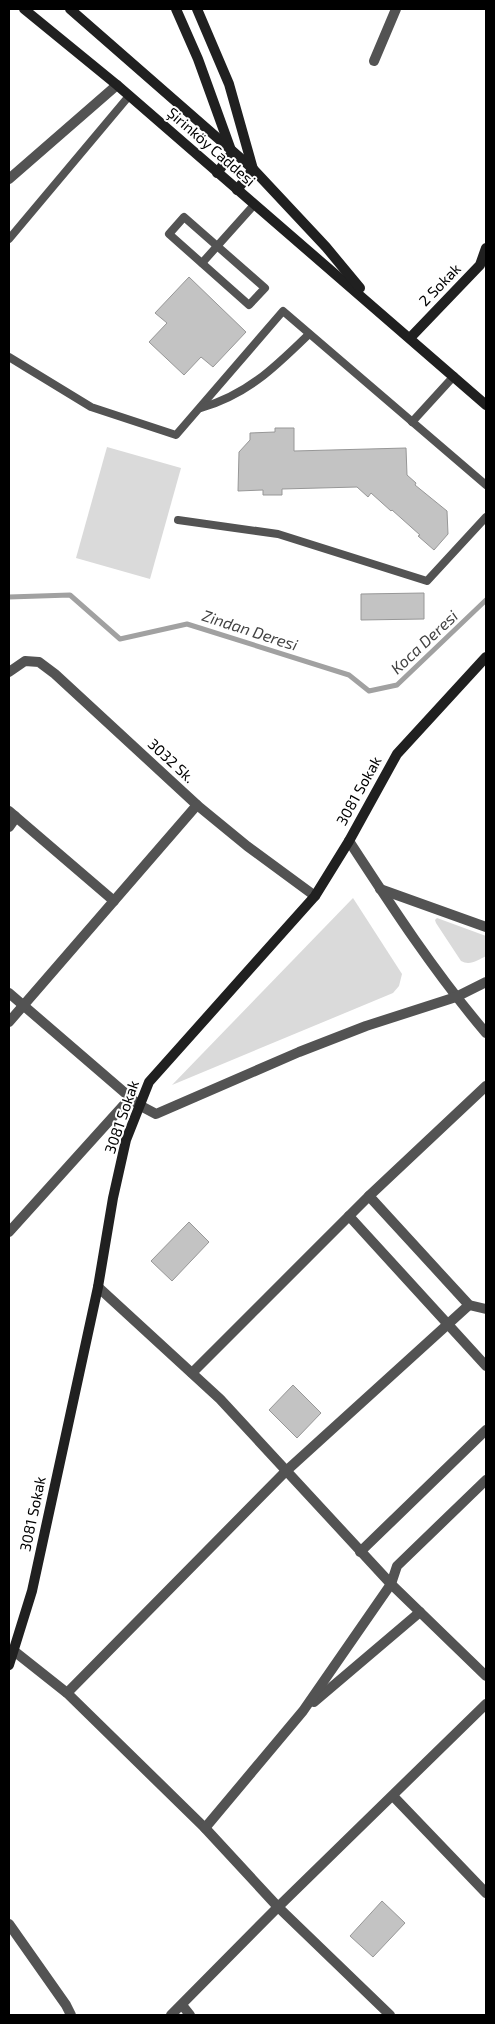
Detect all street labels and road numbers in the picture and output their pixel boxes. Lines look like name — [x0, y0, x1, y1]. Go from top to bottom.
street label: Şirinköy Caddesi — [163, 103, 259, 190]
street label: 2 Sokak — [415, 259, 464, 309]
street label: 3032 Sk. — [145, 734, 199, 786]
street label: 3081 Sokak — [332, 752, 385, 828]
street label: 3081 Sokak — [100, 1077, 142, 1156]
street label: 3081 Sokak — [15, 1474, 49, 1553]

